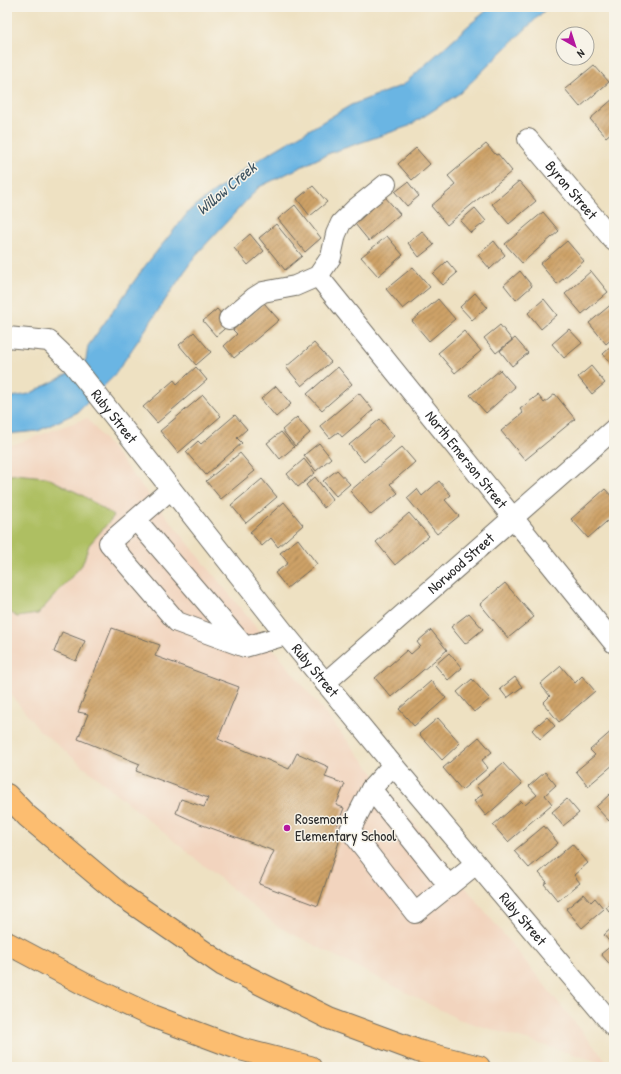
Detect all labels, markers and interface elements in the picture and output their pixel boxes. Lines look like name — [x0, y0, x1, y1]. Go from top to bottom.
north arrow — [555, 26, 595, 66]
text: N — [575, 46, 588, 61]
water label: Willow Creek — [191, 156, 262, 220]
street label: Byron Street — [541, 156, 603, 224]
street label: Ruby Street — [86, 385, 143, 448]
street label: North Emerson Street — [421, 406, 513, 513]
street label: Norwood Street — [422, 527, 499, 598]
street label: Ruby Street — [287, 639, 344, 702]
place label: Rosemont Elementary School — [295, 808, 396, 846]
marker: Rosemont Elementary School — [282, 823, 292, 833]
street label: Ruby Street — [495, 888, 552, 951]

